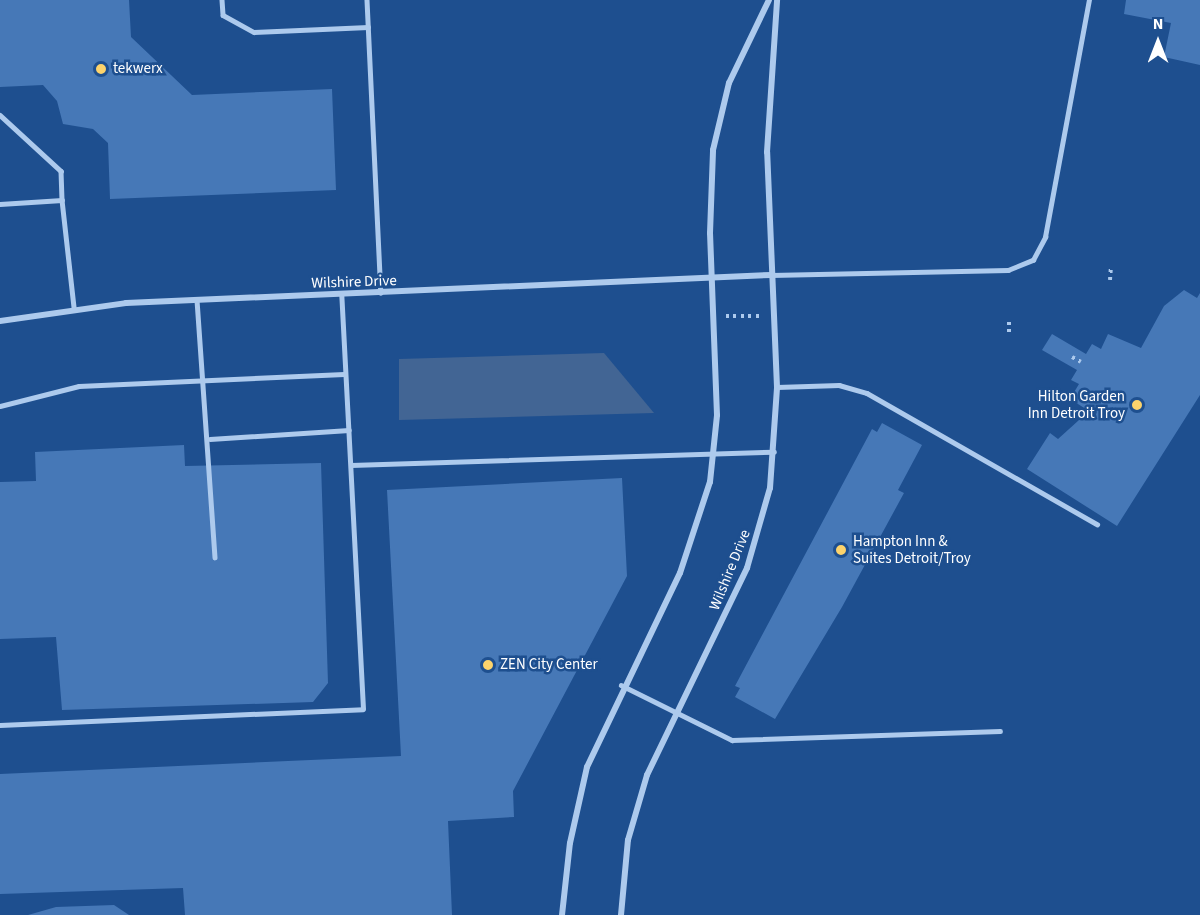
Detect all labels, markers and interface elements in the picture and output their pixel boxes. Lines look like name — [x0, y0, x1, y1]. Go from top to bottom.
north arrow — [1128, 12, 1188, 72]
text: N — [1153, 13, 1163, 35]
place label: tekwerx — [113, 60, 163, 78]
marker: tekwerx — [94, 62, 108, 76]
street label: Wilshire Drive — [311, 272, 397, 292]
place label: Hilton Garden Inn Detroit Troy — [1028, 387, 1125, 422]
marker: Hilton Garden Inn Detroit Troy — [1130, 398, 1144, 412]
street label: Wilshire Drive — [706, 527, 754, 613]
place label: Hampton Inn & Suites Detroit/Troy — [853, 532, 971, 567]
marker: Hampton Inn & Suites Detroit/Troy — [834, 543, 848, 557]
place label: ZEN City Center — [500, 656, 598, 674]
marker: ZEN City Center — [481, 658, 495, 672]

